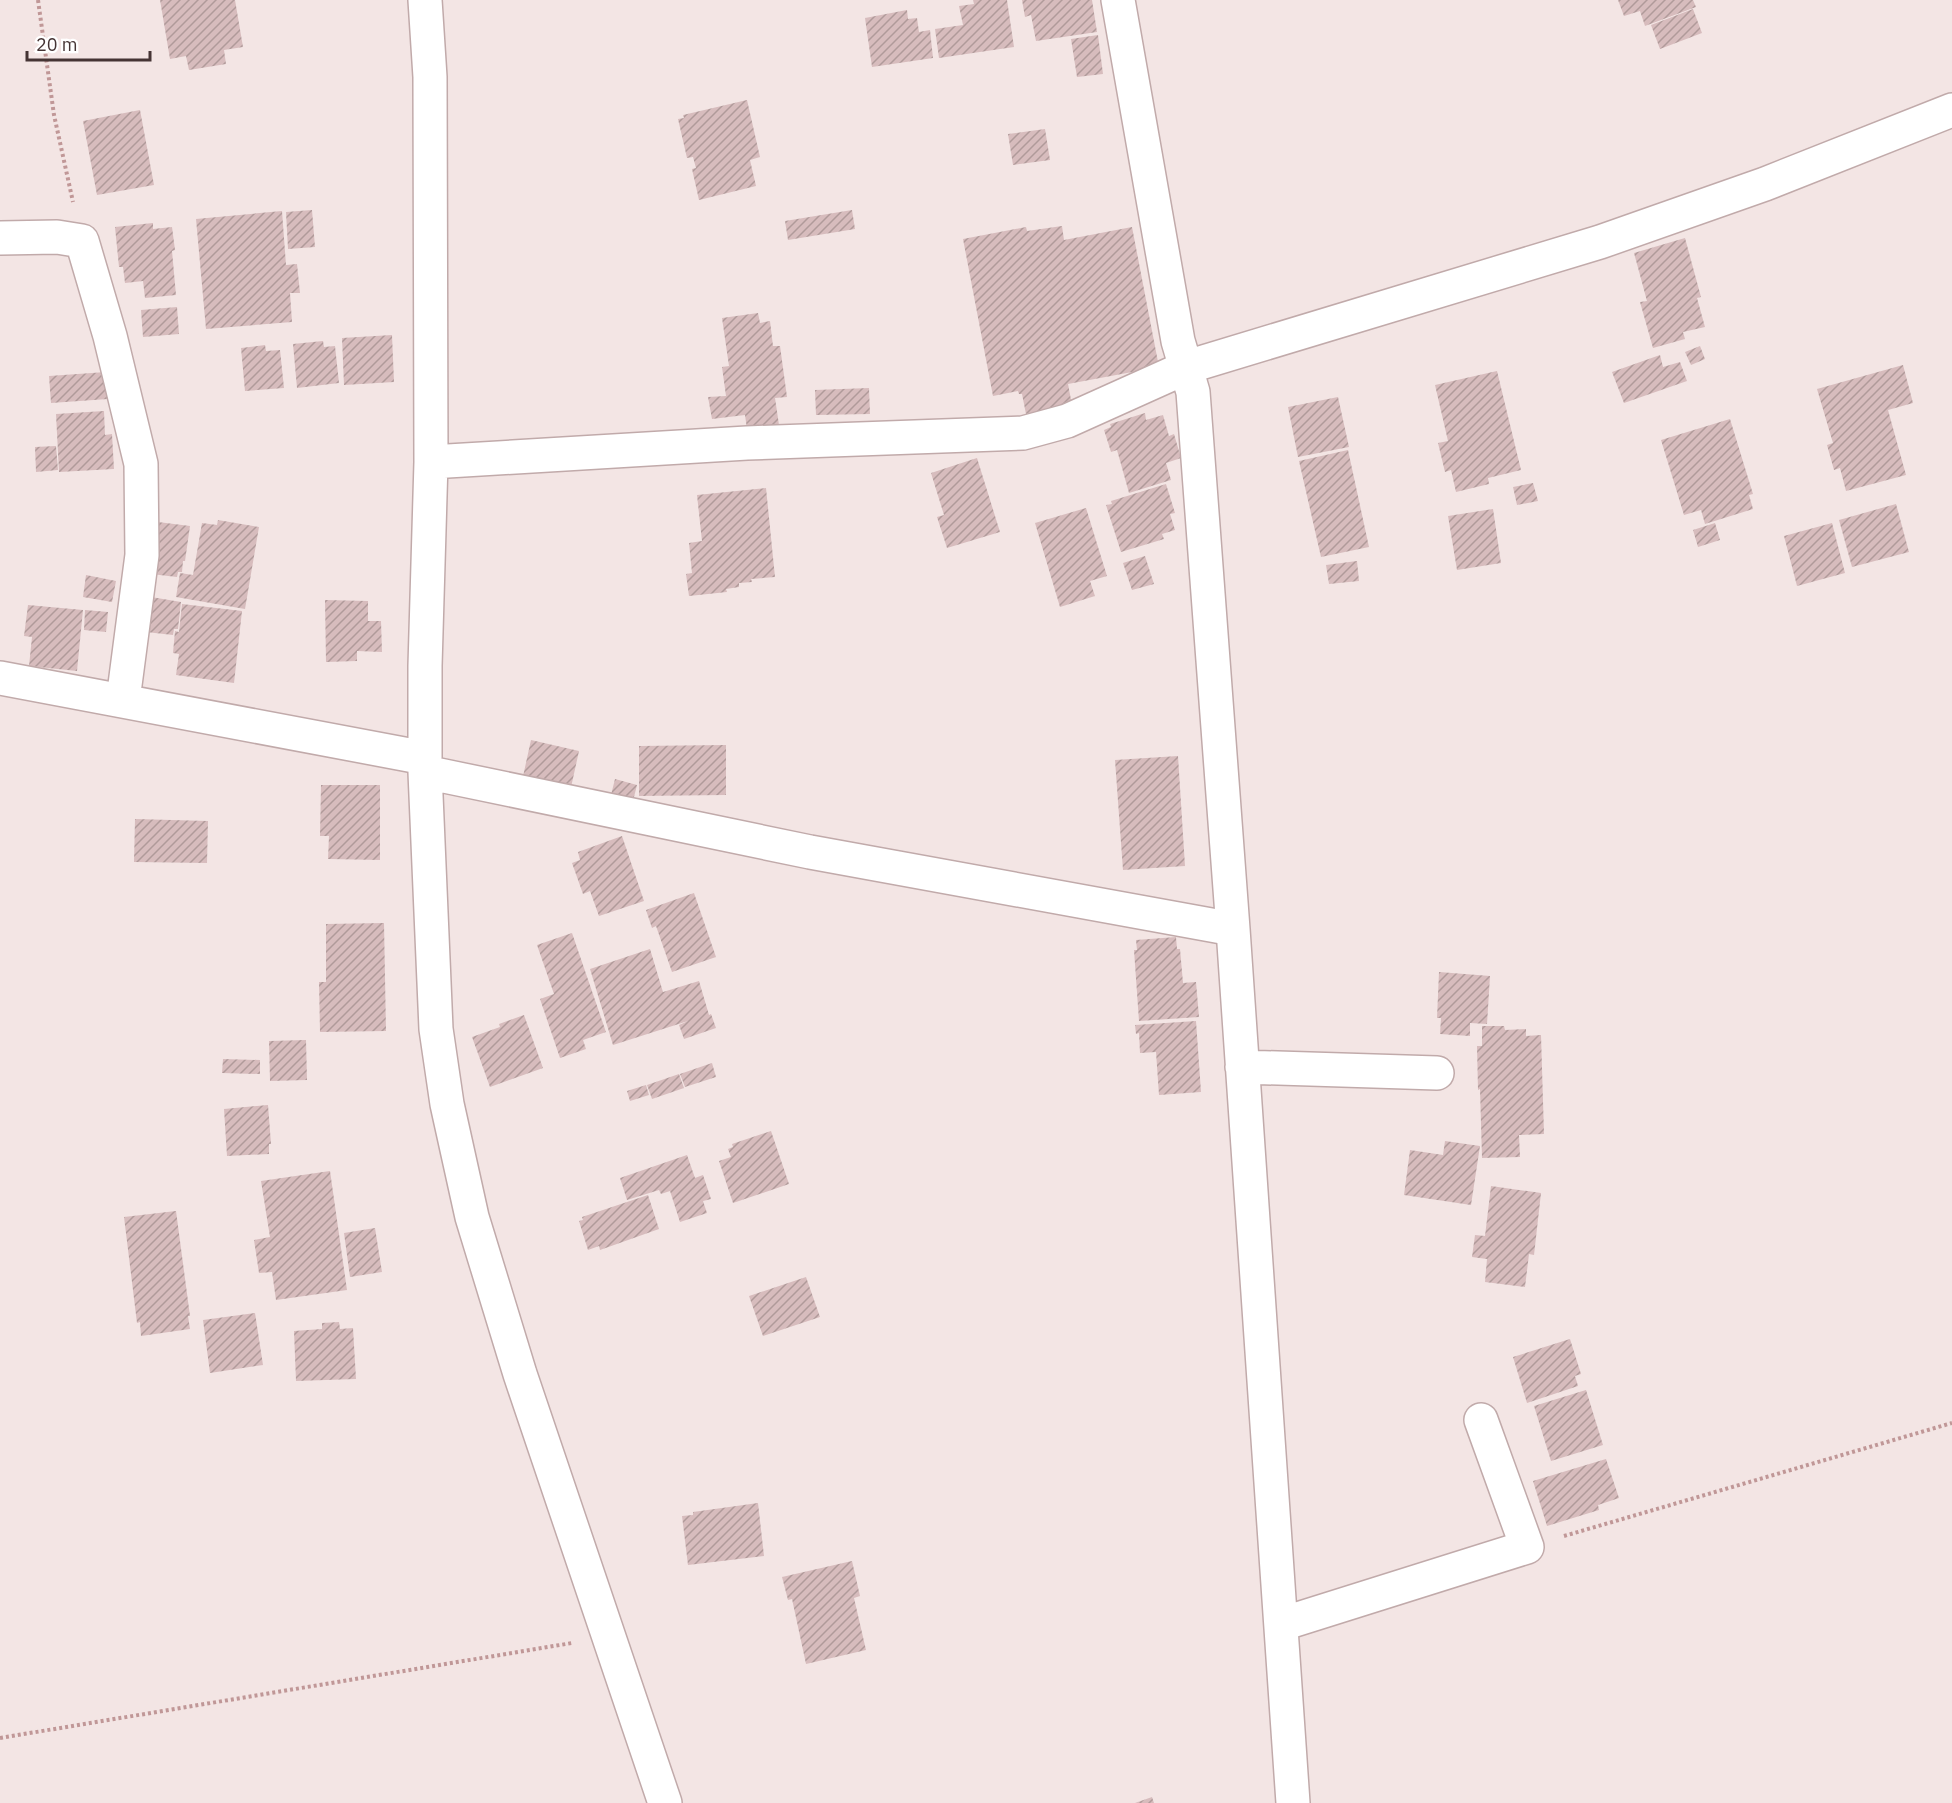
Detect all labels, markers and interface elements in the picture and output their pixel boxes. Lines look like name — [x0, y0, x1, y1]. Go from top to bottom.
scale bar — [27, 24, 150, 62]
text: 20 m — [36, 33, 78, 56]

